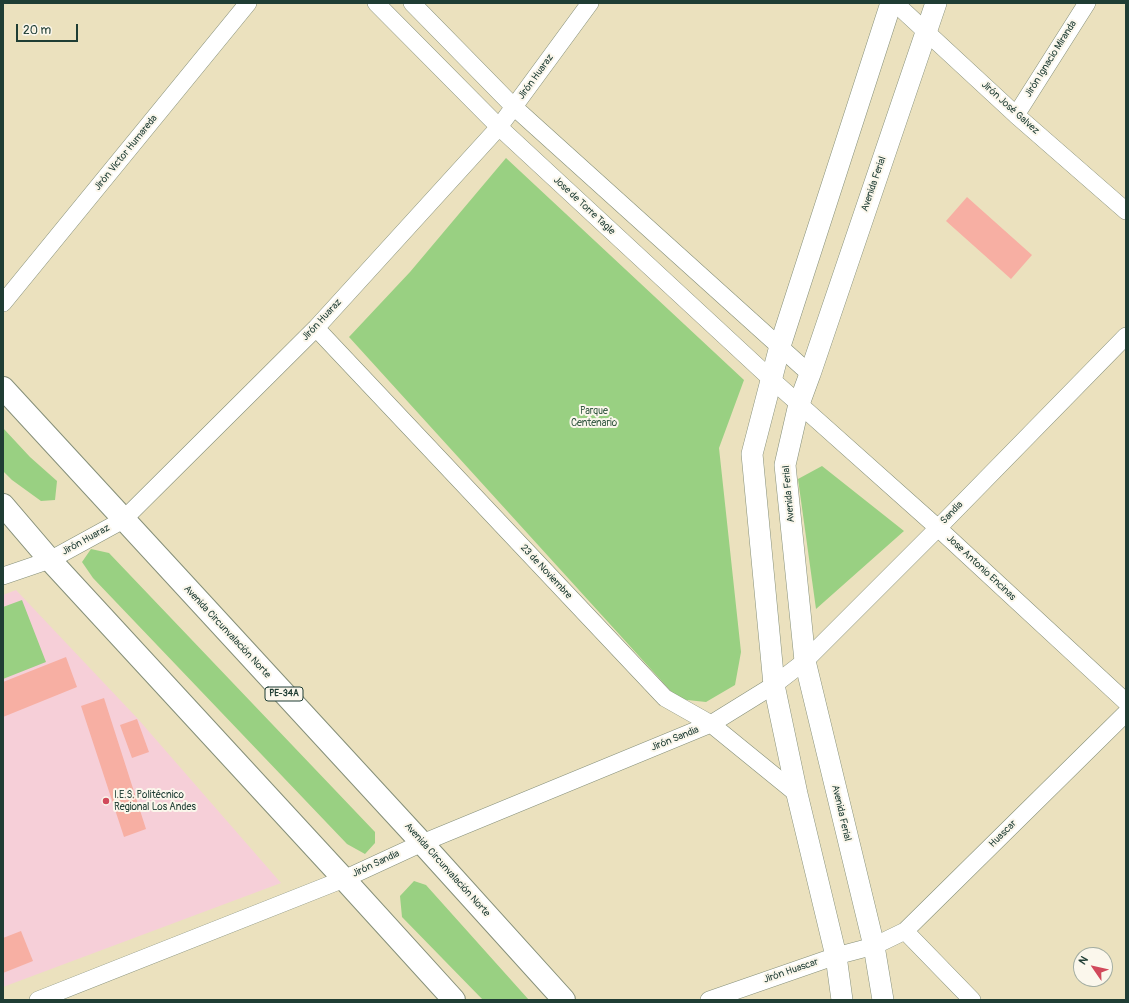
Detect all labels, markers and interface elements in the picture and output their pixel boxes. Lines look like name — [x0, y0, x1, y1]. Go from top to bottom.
scale bar — [18, 16, 80, 42]
street label: Jirón Ignacio Miranda — [1023, 18, 1079, 100]
text: 20 m — [23, 23, 51, 38]
street label: Jirón Huaraz — [516, 52, 556, 102]
street label: Jirón José Galvez — [979, 79, 1041, 137]
street label: Jirón Victor Humareda — [92, 113, 160, 193]
street label: Avenida Ferial — [859, 155, 889, 213]
street label: Jose de Torre Tagle — [551, 174, 617, 238]
street label: Jirón Huaraz — [300, 297, 344, 343]
park label: Parque Centenario — [571, 405, 617, 428]
street label: Avenida Ferial — [781, 465, 797, 523]
street label: Sandia — [938, 499, 966, 527]
street label: Jirón Huaraz — [60, 522, 112, 558]
street label: Jose Antonio Encinas — [944, 533, 1018, 603]
street label: 23 de Noviembre — [518, 542, 574, 602]
street label: Avenida Circunvalación Norte — [181, 583, 273, 681]
road number: PE-34A — [265, 687, 303, 701]
street label: Jirón Sandia — [649, 724, 701, 754]
street label: Avenida Ferial — [829, 784, 853, 842]
place label: I.E.S. Politécnico Regional Los Andes — [114, 789, 196, 812]
marker: I.E.S. Politécnico Regional Los Andes — [101, 796, 111, 806]
street label: Huascar — [987, 818, 1019, 850]
street label: Avenida Circunvalación Norte — [402, 820, 492, 920]
street label: Jirón Sandia — [351, 848, 401, 880]
north arrow — [1073, 947, 1113, 987]
text: N — [1076, 954, 1091, 967]
street label: Jirón Huascar — [762, 956, 820, 986]

